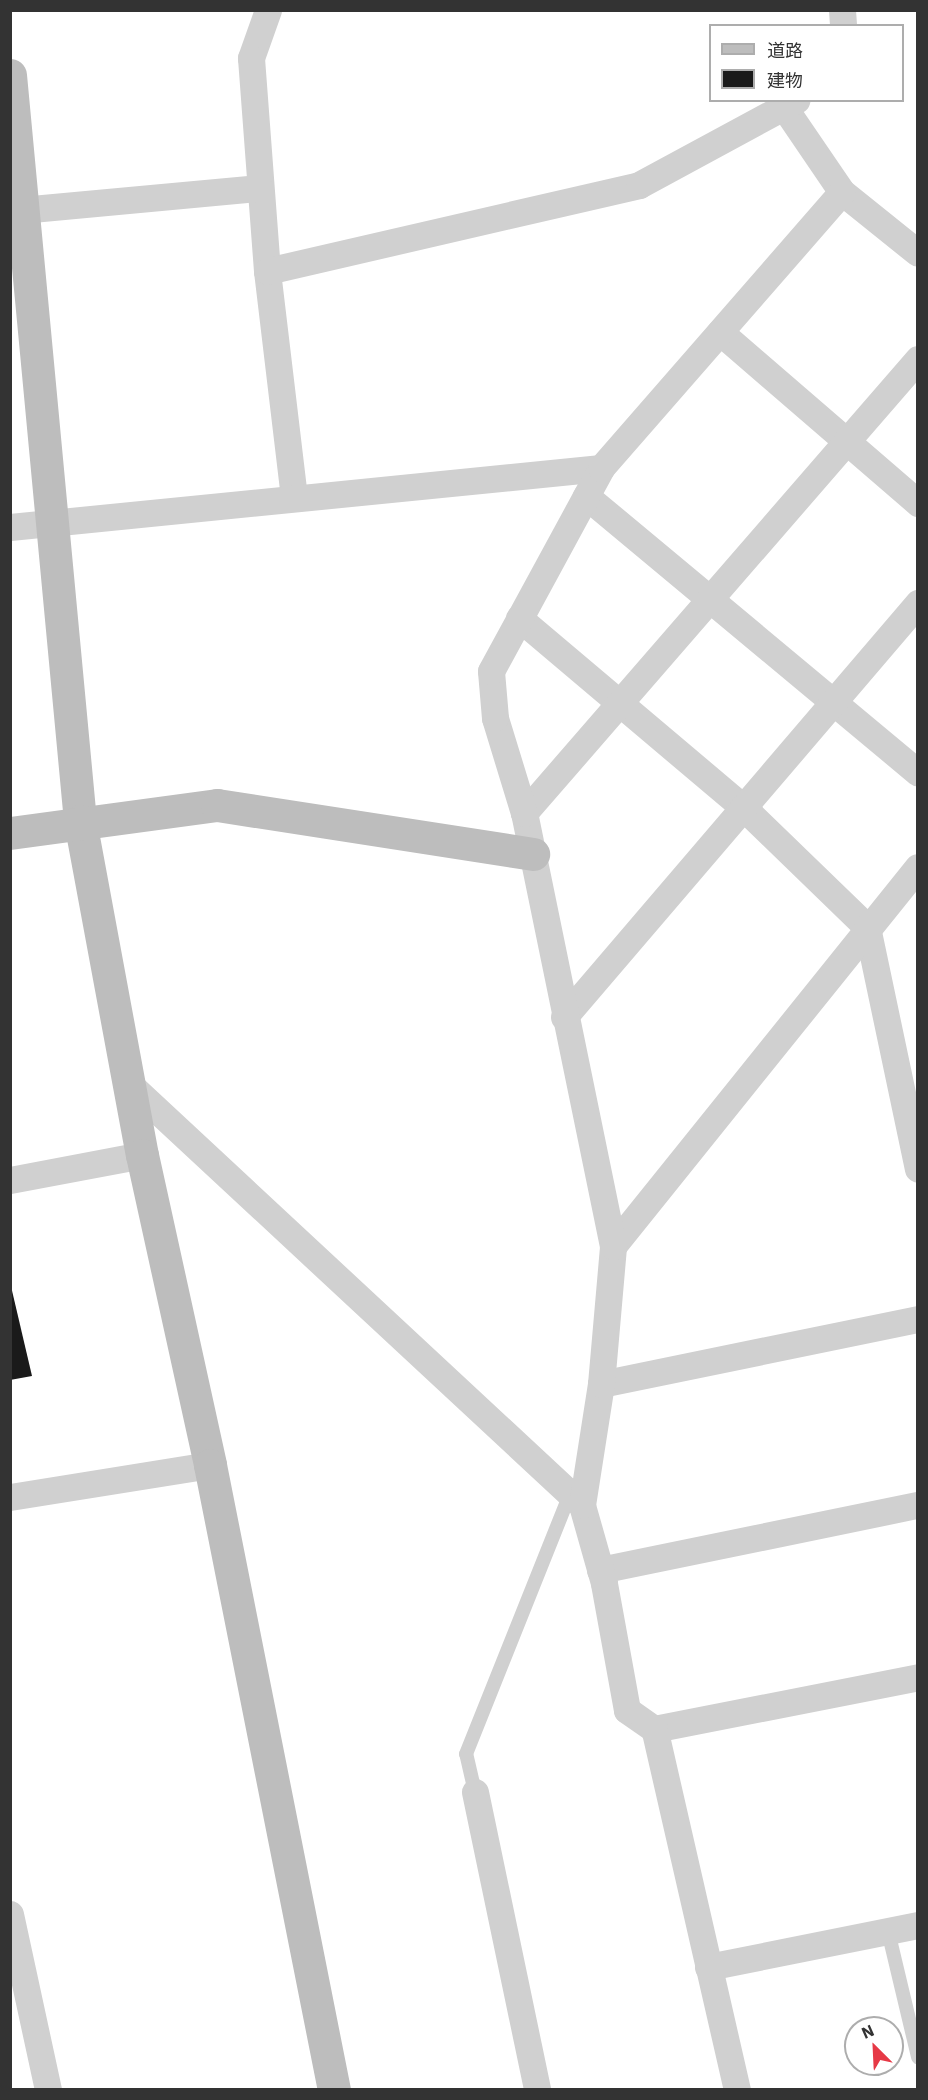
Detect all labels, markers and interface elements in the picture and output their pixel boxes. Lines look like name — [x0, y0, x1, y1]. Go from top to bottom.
legend — [709, 24, 904, 102]
text: 道路 — [767, 39, 803, 62]
text: 建物 — [767, 69, 803, 92]
north arrow — [844, 2016, 904, 2076]
text: N — [858, 2020, 877, 2043]

